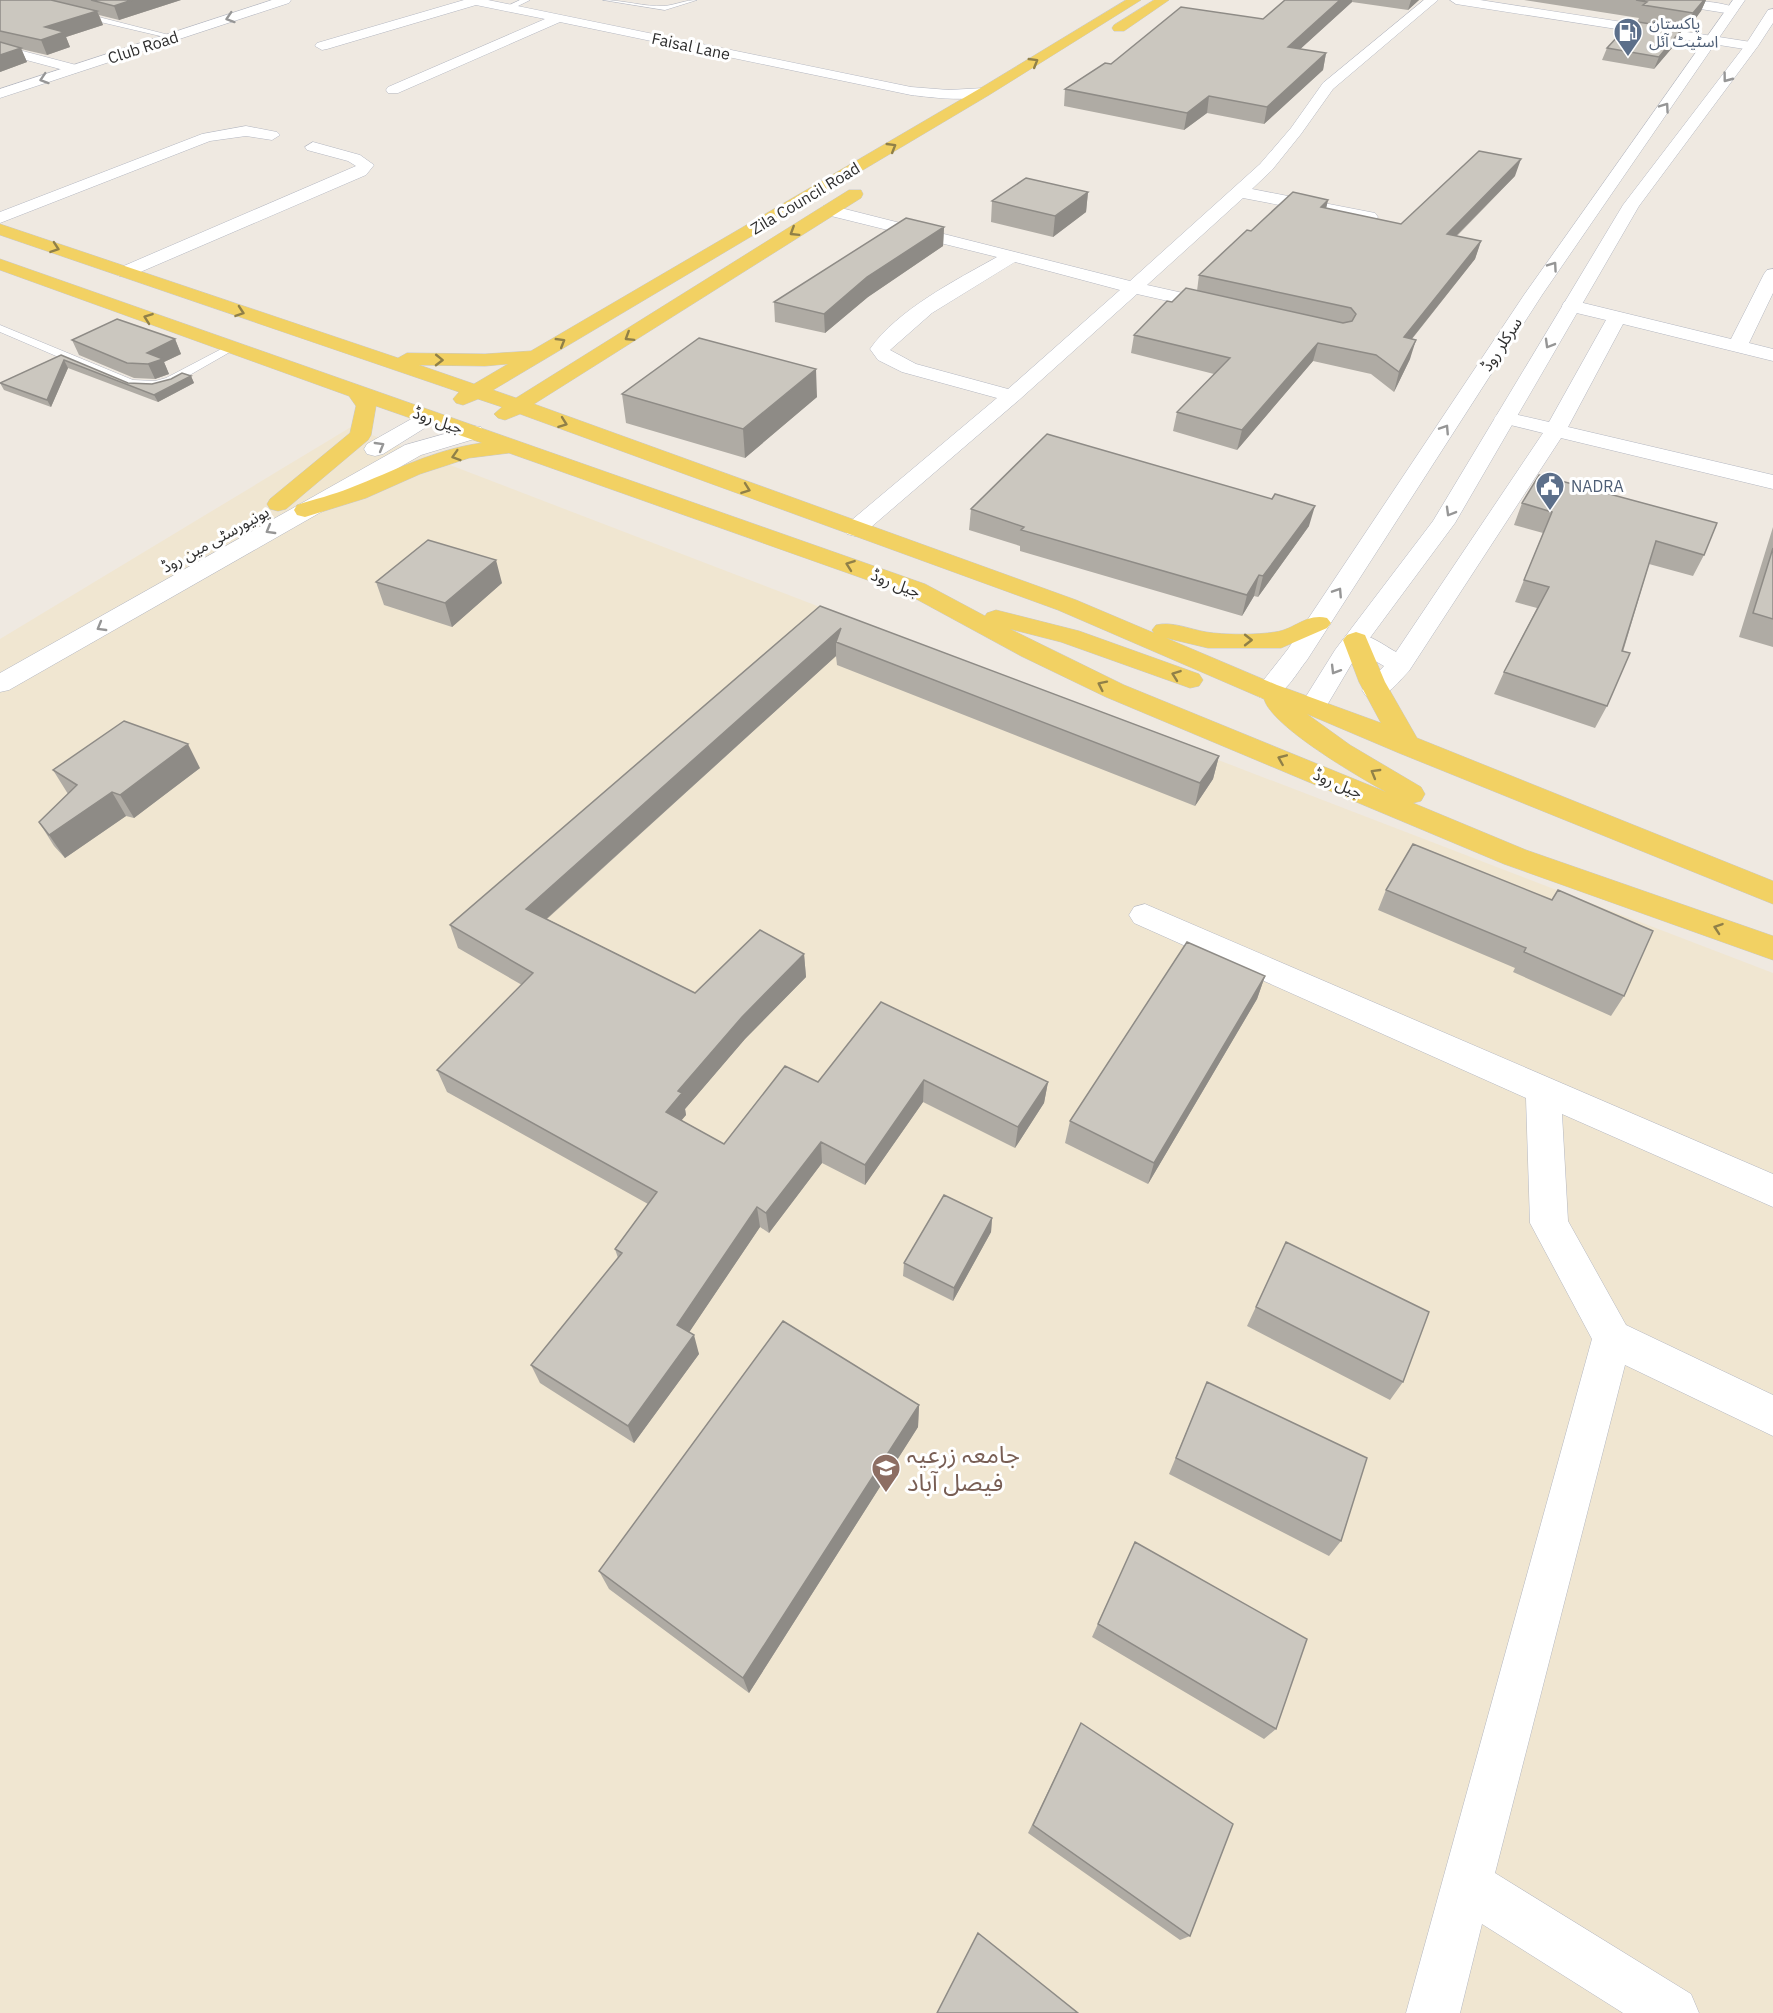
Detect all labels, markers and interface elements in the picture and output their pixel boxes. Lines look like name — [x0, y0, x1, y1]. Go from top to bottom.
one-way arrow — [225, 11, 236, 24]
place label: پاکستان اسٹیٹ آئل — [1649, 13, 1718, 51]
fuel station icon: پاکستان اسٹیٹ آئل — [1612, 16, 1644, 58]
street label: Club Road — [105, 26, 181, 68]
street label: Faisal Lane — [650, 28, 732, 64]
one-way arrow — [1028, 57, 1038, 69]
one-way arrow — [39, 72, 50, 85]
one-way arrow — [1723, 72, 1734, 83]
one-way arrow — [1658, 102, 1669, 113]
one-way arrow — [886, 143, 896, 154]
street label: Zila Council Road — [747, 157, 863, 239]
one-way arrow — [790, 225, 800, 237]
one-way arrow — [49, 241, 60, 254]
one-way arrow — [1546, 262, 1557, 273]
one-way arrow — [234, 305, 245, 317]
one-way arrow — [143, 313, 154, 325]
street label: سرکلر روڈ — [1476, 313, 1526, 375]
one-way arrow — [625, 329, 635, 341]
one-way arrow — [555, 337, 565, 349]
one-way arrow — [1544, 338, 1556, 348]
one-way arrow — [435, 354, 444, 366]
street label: جیل روڈ — [410, 402, 466, 438]
one-way arrow — [557, 415, 568, 428]
one-way arrow — [1438, 425, 1449, 436]
one-way arrow — [374, 442, 384, 453]
one-way arrow — [451, 448, 462, 461]
public building icon: NADRA — [1534, 470, 1566, 512]
place label: NADRA — [1571, 476, 1624, 496]
one-way arrow — [741, 482, 751, 495]
street label: یونیورسٹی مین روڈ — [158, 501, 272, 577]
one-way arrow — [1445, 506, 1457, 517]
one-way arrow — [266, 523, 276, 534]
one-way arrow — [845, 560, 856, 573]
street label: جیل روڈ — [868, 564, 924, 602]
one-way arrow — [1331, 588, 1342, 599]
one-way arrow — [96, 619, 107, 631]
one-way arrow — [1243, 634, 1252, 646]
one-way arrow — [1331, 664, 1343, 674]
one-way arrow — [1171, 670, 1182, 683]
one-way arrow — [1097, 680, 1108, 692]
one-way arrow — [1277, 754, 1288, 766]
street label: جیل روڈ — [1310, 764, 1366, 802]
one-way arrow — [1370, 769, 1381, 781]
one-way arrow — [1713, 923, 1724, 936]
place label: جامعہ زرعیہ فیصل آباد — [907, 1438, 1020, 1498]
school or university icon: جامعہ زرعیہ فیصل آباد — [870, 1452, 902, 1494]

